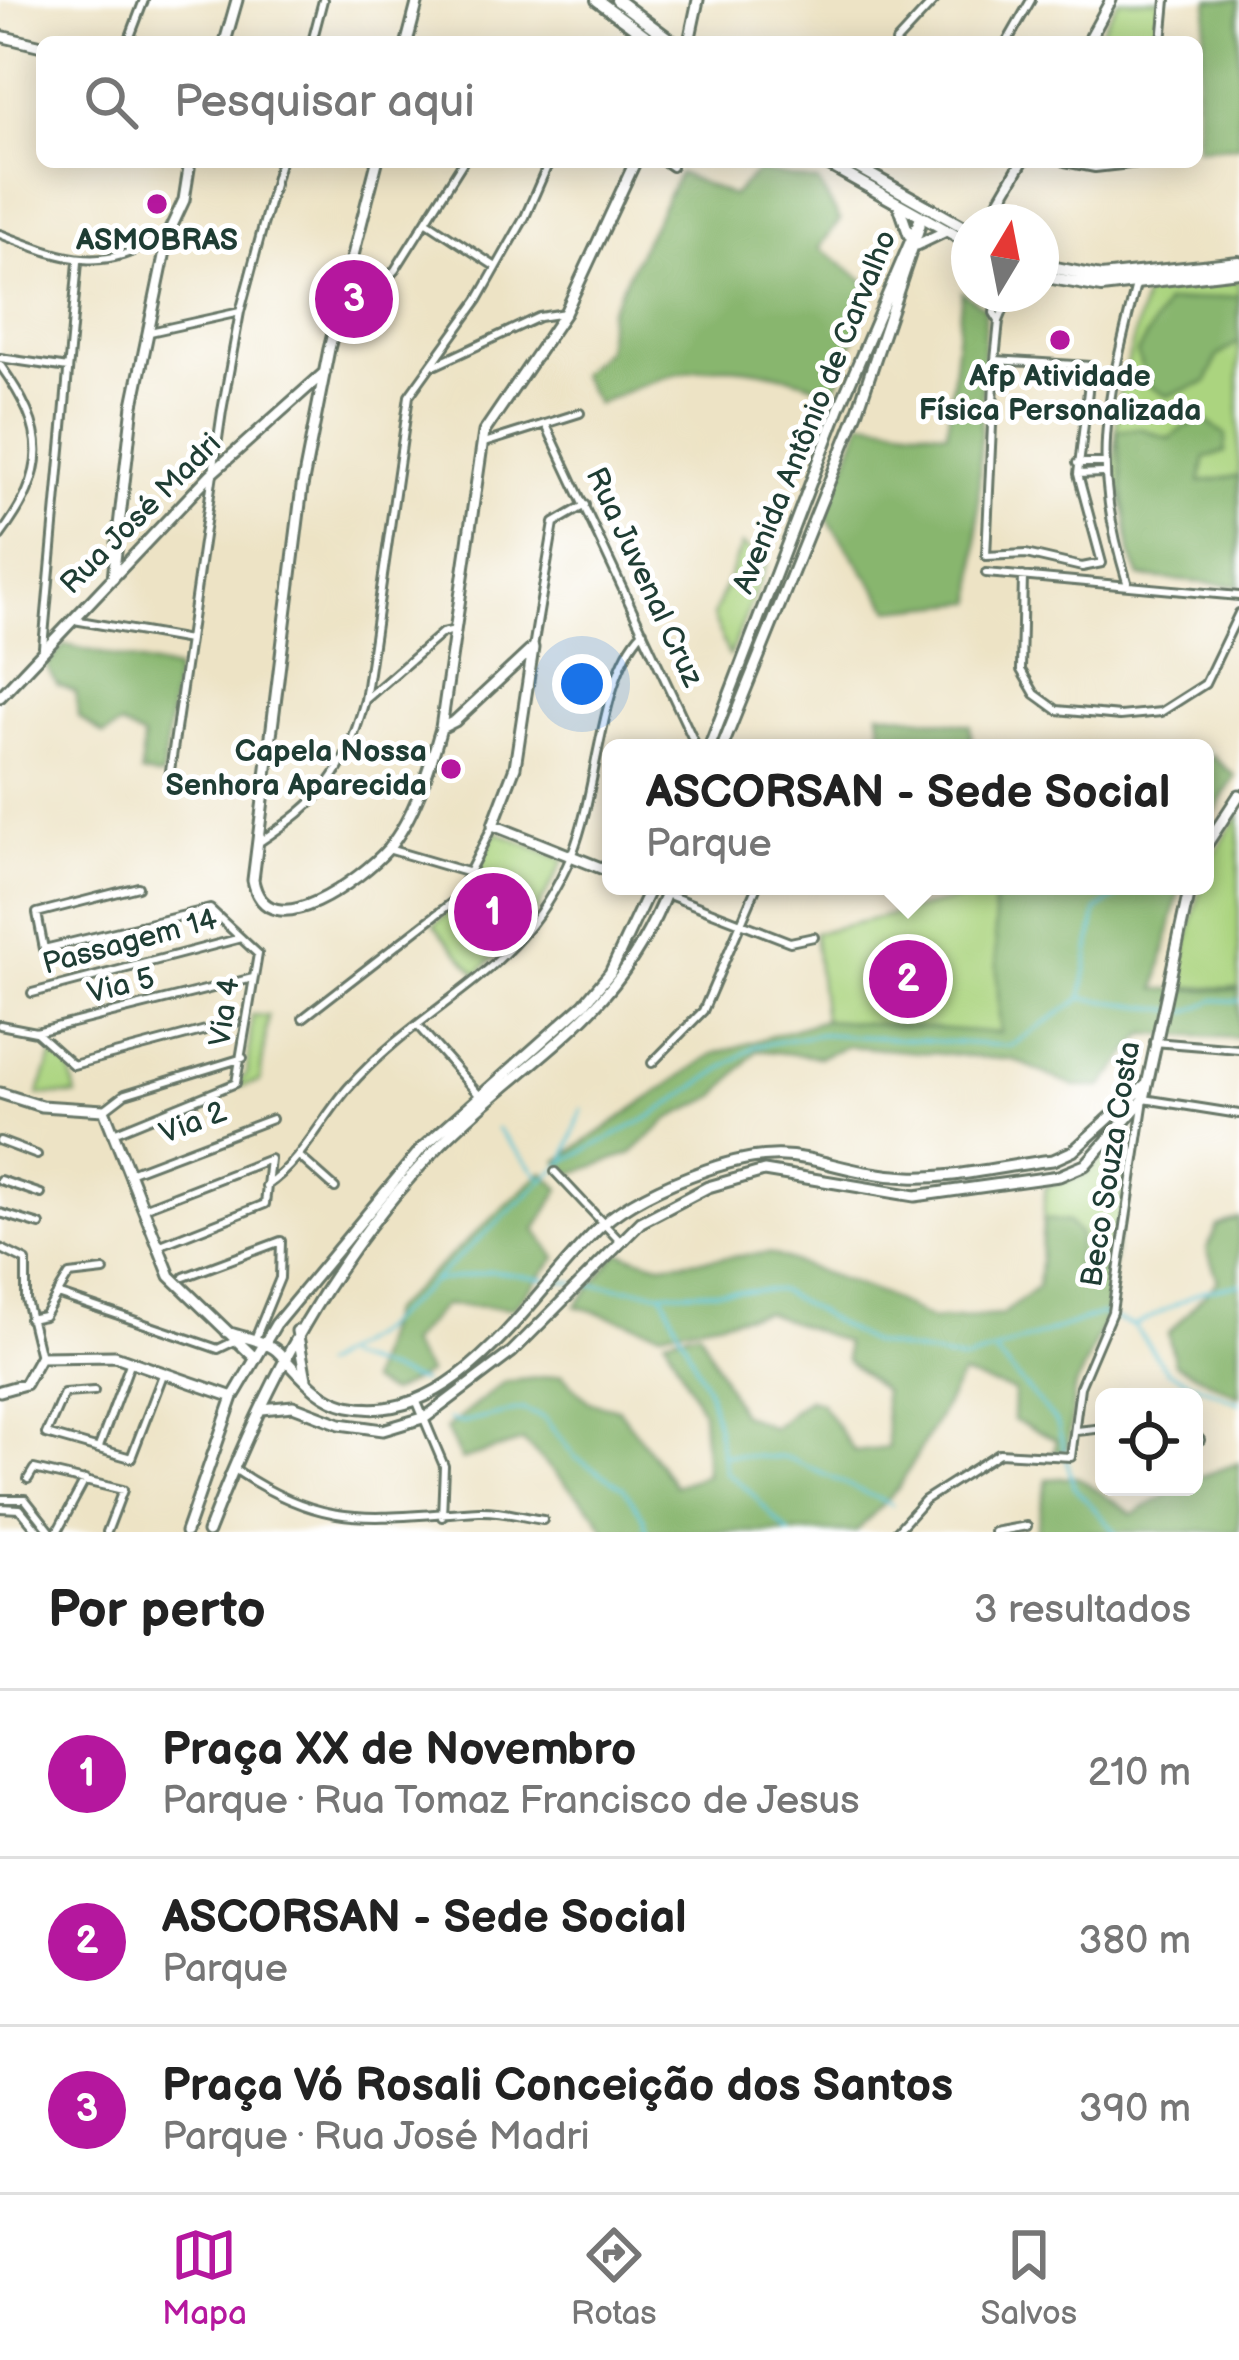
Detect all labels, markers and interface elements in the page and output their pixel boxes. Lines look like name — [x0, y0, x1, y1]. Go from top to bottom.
search box — [36, 36, 1203, 168]
icon: search — [78, 69, 144, 135]
text: Pesquisar aqui — [174, 75, 475, 130]
marker: ASMOBRAS — [144, 191, 170, 217]
north arrow — [951, 204, 1059, 312]
place label: ASMOBRAS — [75, 223, 238, 259]
street label: Avenida Antônio de Carvalho — [725, 225, 905, 599]
pin: 3 — [315, 254, 393, 344]
marker: Afp Atividade Física Personalizada — [1047, 327, 1073, 353]
place label: Afp Atividade Física Personalizada — [919, 359, 1201, 429]
street label: Rua José Madri — [53, 426, 229, 602]
street label: Rua Juvenal Cruz — [577, 462, 711, 693]
your location — [552, 654, 612, 714]
place label: Capela Nossa Senhora Aparecida — [165, 734, 427, 804]
popup — [602, 739, 1214, 895]
marker: Capela Nossa Senhora Aparecida — [438, 756, 464, 782]
text: ASCORSAN - Sede Social — [646, 766, 1170, 821]
text: Parque — [646, 821, 772, 868]
pin: 1 — [454, 867, 532, 957]
street label: Passagem 14 — [39, 901, 221, 983]
pin: 2 — [869, 934, 947, 1024]
street label: Via 5 — [84, 960, 158, 1012]
street label: Via 4 — [202, 975, 248, 1049]
street label: Beco Souza Costa — [1074, 1039, 1148, 1289]
street label: Via 2 — [155, 1094, 232, 1152]
map controls — [1095, 1388, 1203, 1496]
button: locate — [1095, 1388, 1203, 1496]
text: Por perto — [48, 1580, 266, 1641]
text: 3 resultados — [974, 1587, 1191, 1634]
text: Praça XX de Novembro — [162, 1723, 636, 1778]
text: 1 — [79, 1750, 95, 1797]
text: 210 m — [1088, 1750, 1191, 1797]
text: Parque · Rua Tomaz Francisco de Jesus — [162, 1778, 859, 1825]
text: ASCORSAN - Sede Social — [162, 1891, 687, 1946]
text: 2 — [75, 1918, 99, 1965]
text: 380 m — [1079, 1918, 1191, 1965]
text: Parque — [162, 1946, 288, 1993]
text: Praça Vó Rosali Conceição dos Santos — [162, 2059, 953, 2114]
text: 3 — [76, 2086, 98, 2133]
text: 390 m — [1079, 2086, 1191, 2133]
text: Parque · Rua José Madri — [162, 2114, 590, 2161]
tab: Mapa — [162, 2222, 247, 2334]
tab: Rotas — [571, 2222, 657, 2334]
tab: Salvos — [981, 2222, 1077, 2334]

